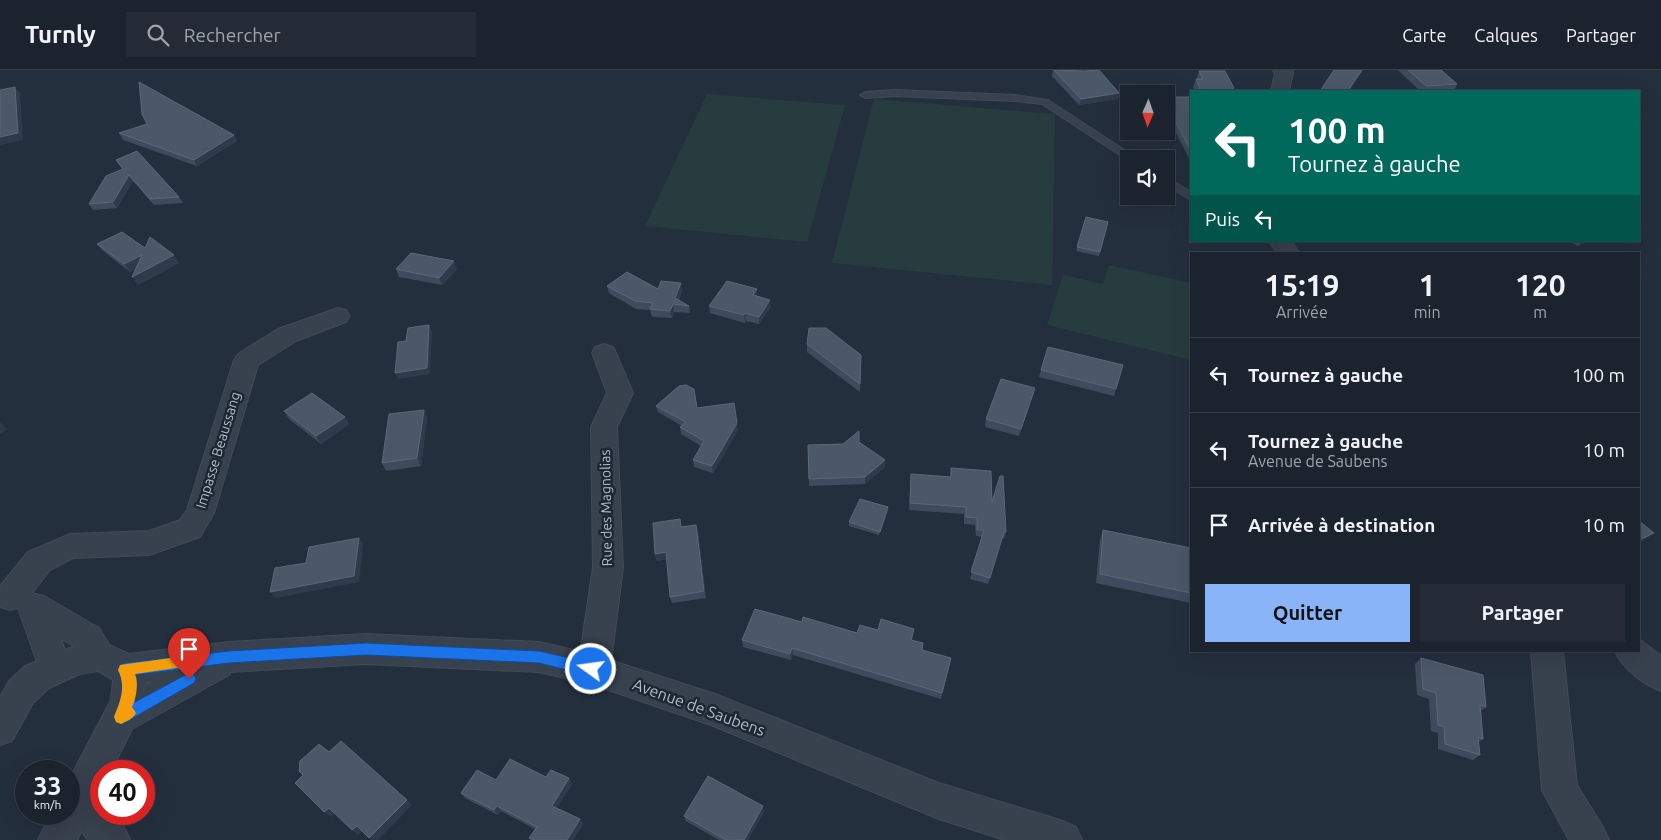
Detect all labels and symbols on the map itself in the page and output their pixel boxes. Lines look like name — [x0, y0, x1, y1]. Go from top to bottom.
north arrow — [1120, 85, 1175, 140]
street label: Impasse Beaussang — [193, 390, 243, 510]
street label: Rue des Magnolias — [597, 449, 615, 567]
pin — [168, 628, 210, 679]
position arrow — [564, 642, 616, 694]
street label: Avenue de Saubens — [630, 675, 768, 739]
speed limit sign: 40 — [90, 760, 155, 825]

